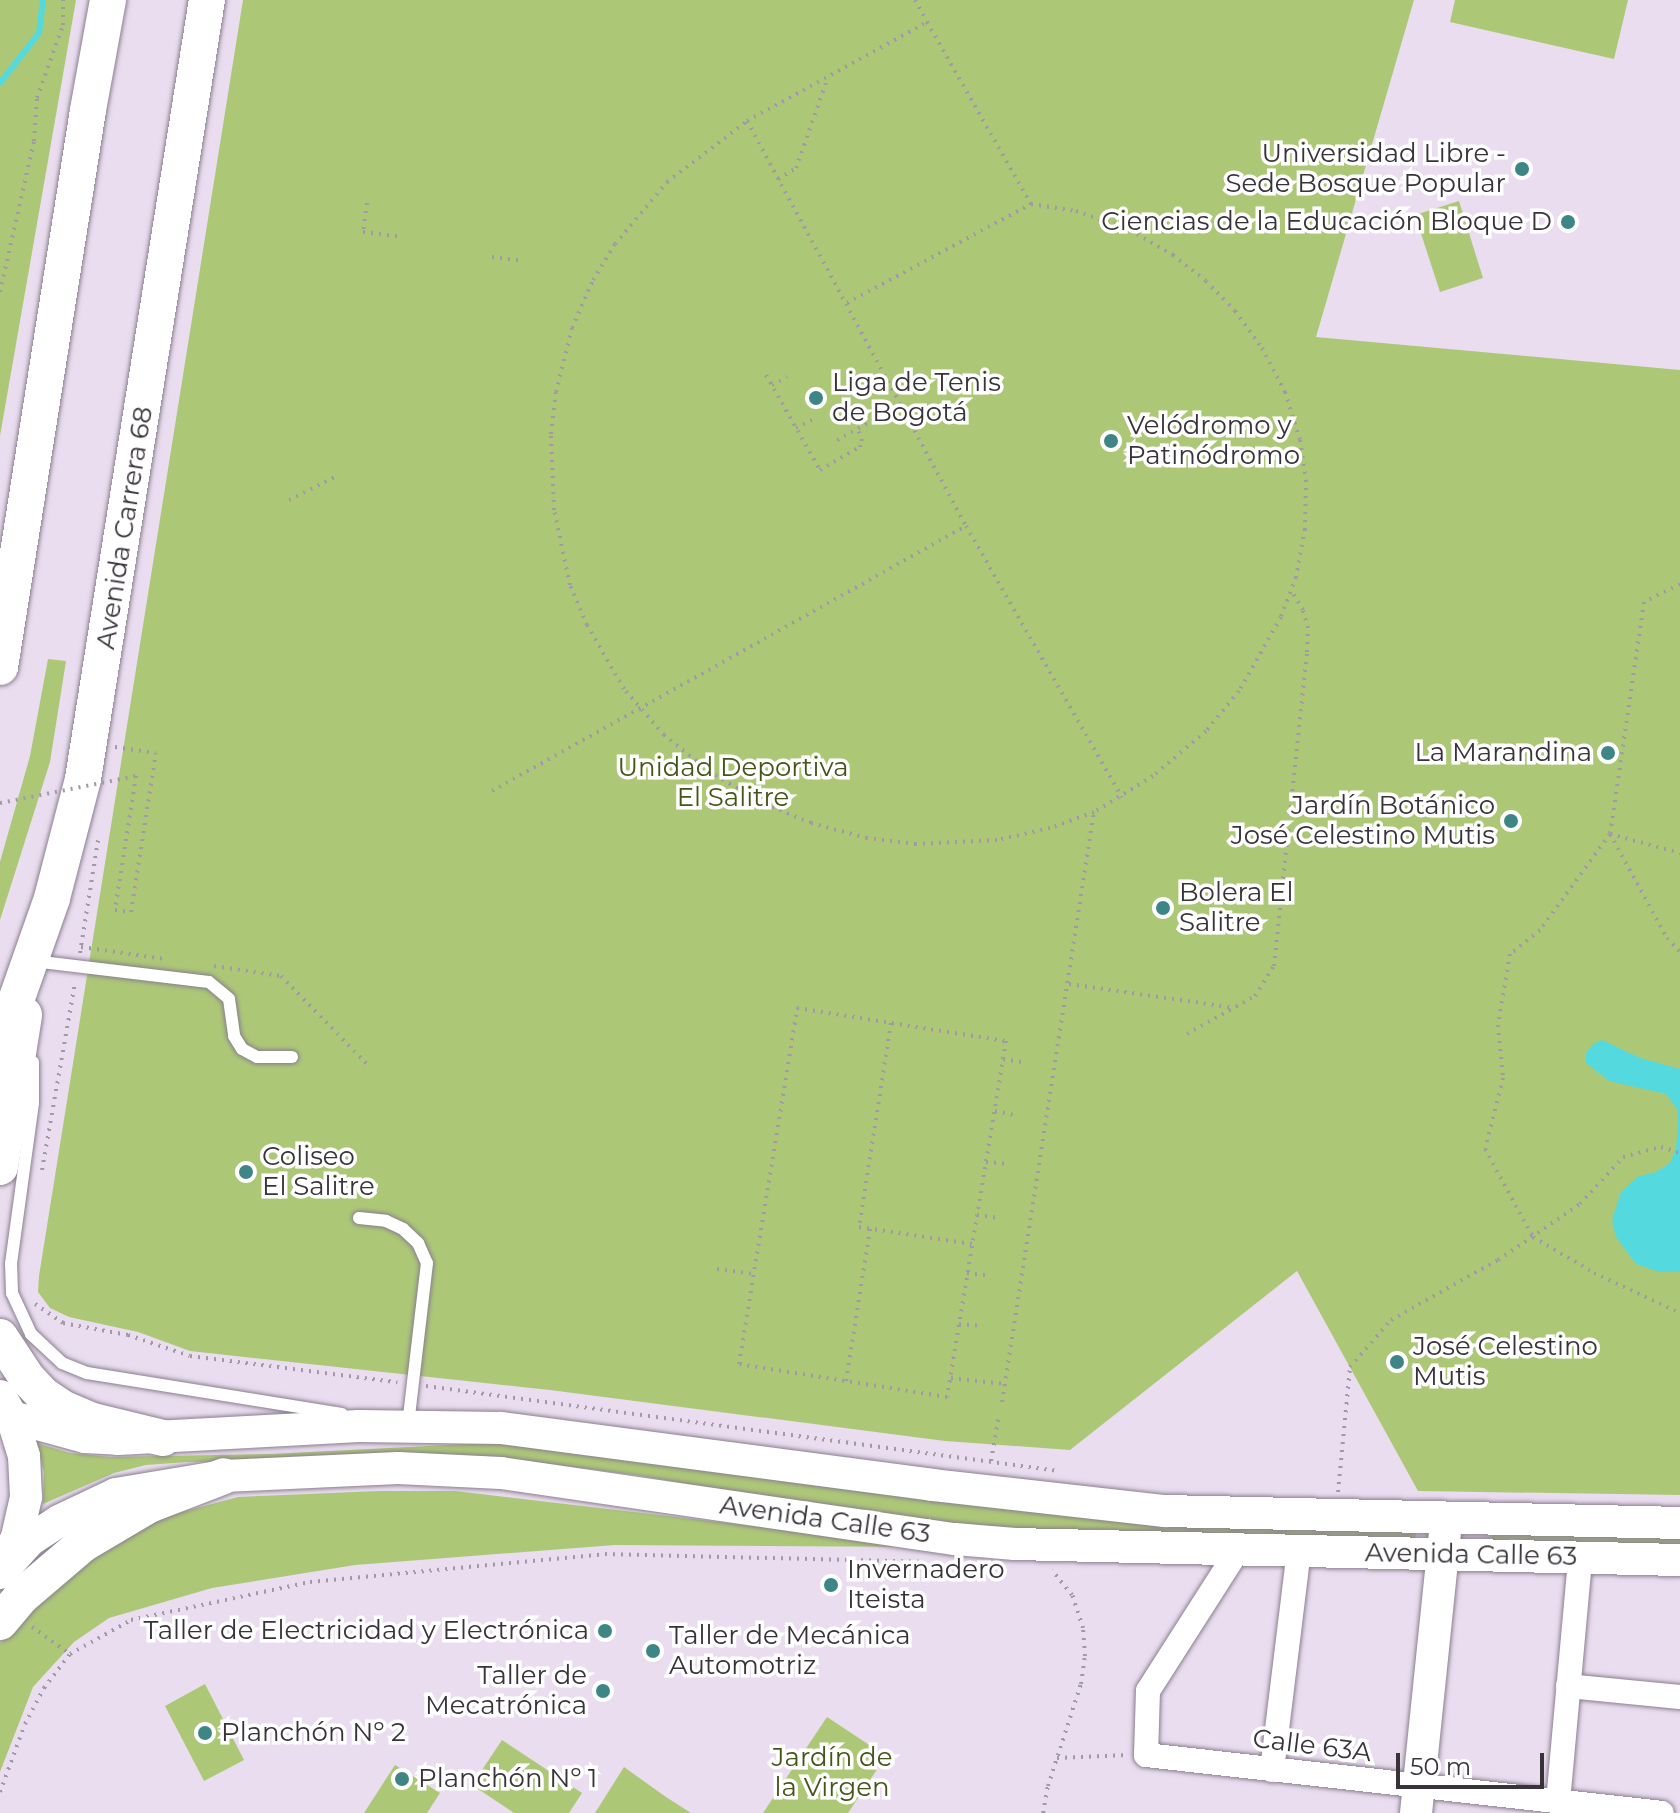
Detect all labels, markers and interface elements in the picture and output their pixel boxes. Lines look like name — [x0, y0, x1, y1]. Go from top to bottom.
place label: Universidad Libre - Sede Bosque Popular — [1225, 138, 1506, 200]
marker: Universidad Libre - Sede Bosque Popular — [1513, 160, 1531, 178]
place label: Ciencias de la Educación Bloque D — [1101, 206, 1552, 238]
marker: Ciencias de la Educación Bloque D — [1559, 213, 1577, 231]
place label: Liga de Tenis de Bogotá — [832, 367, 1001, 428]
marker: Liga de Tenis de Bogotá — [807, 389, 825, 407]
street label: Avenida Carrera 68 — [90, 404, 160, 652]
place label: Velódromo y Patinódromo — [1127, 410, 1300, 472]
marker: Velódromo y Patinódromo — [1102, 432, 1120, 450]
place label: La Marandina — [1415, 737, 1592, 769]
marker: La Marandina — [1599, 744, 1617, 762]
park label: Unidad Deportiva El Salitre — [618, 752, 848, 814]
place label: Jardín Botánico José Celestino Mutis — [1231, 790, 1495, 852]
marker: Jardín Botánico José Celestino Mutis — [1502, 812, 1520, 830]
place label: Bolera El Salitre — [1179, 877, 1294, 938]
marker: Bolera El Salitre — [1154, 899, 1172, 917]
place label: Coliseo El Salitre — [262, 1141, 375, 1202]
marker: Coliseo El Salitre — [237, 1163, 255, 1181]
place label: José Celestino Mutis — [1413, 1331, 1598, 1392]
marker: José Celestino Mutis — [1388, 1353, 1406, 1371]
street label: Avenida Calle 63 — [718, 1490, 932, 1550]
street label: Avenida Calle 63 — [1365, 1538, 1577, 1572]
place label: Invernadero Iteista — [847, 1554, 1004, 1616]
marker: Invernadero Iteista — [822, 1576, 840, 1594]
place label: Taller de Electricidad y Electrónica — [144, 1615, 589, 1647]
place label: Taller de Mecánica Automotriz — [669, 1620, 911, 1682]
marker: Taller de Electricidad y Electrónica — [596, 1622, 614, 1640]
marker: Taller de Mecánica Automotriz — [644, 1642, 662, 1660]
place label: Taller de Mecatrónica — [425, 1660, 587, 1722]
marker: Taller de Mecatrónica — [594, 1682, 612, 1700]
place label: Planchón Nº 2 — [221, 1717, 406, 1749]
street label: Calle 63A — [1251, 1723, 1373, 1769]
marker: Planchón Nº 2 — [196, 1724, 214, 1742]
scale bar — [1400, 1737, 1548, 1787]
park label: Jardín de la Virgen — [772, 1742, 892, 1804]
text: 50 m — [1410, 1752, 1471, 1781]
place label: Planchón Nº 1 — [418, 1763, 597, 1795]
marker: Planchón Nº 1 — [393, 1770, 411, 1788]

